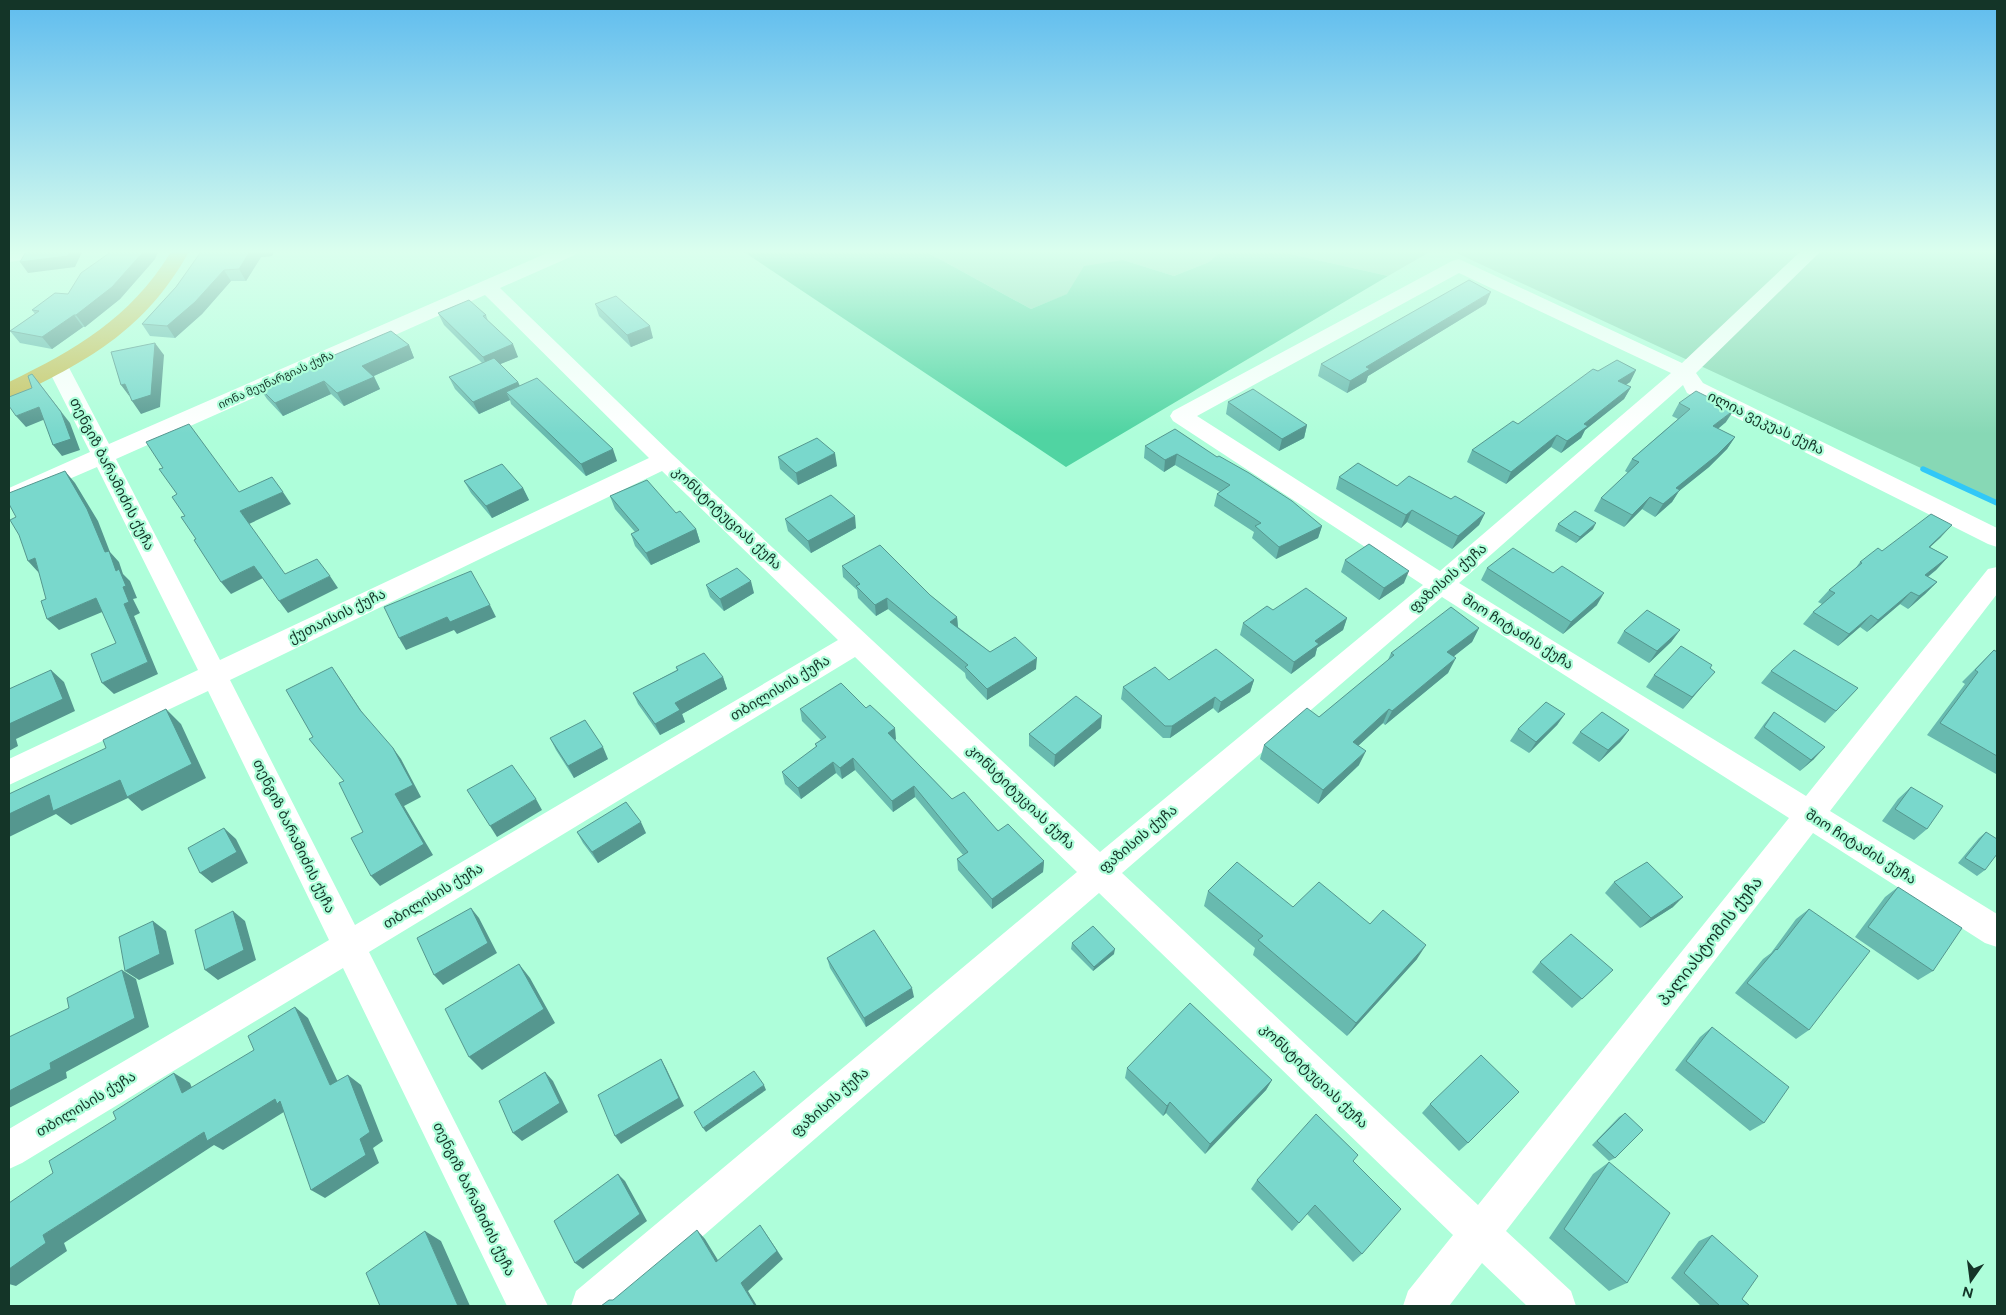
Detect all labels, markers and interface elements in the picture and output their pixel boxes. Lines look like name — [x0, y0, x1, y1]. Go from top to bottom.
street label: იონა მეუნარგიას ქუჩა — [216, 349, 336, 411]
street label: ილია ვეკუას ქუჩა — [1705, 387, 1827, 459]
street label: თენგიზ ბარამიძის ქუჩა — [66, 395, 158, 553]
street label: კონსტიტუციას ქუჩა — [669, 463, 785, 573]
street label: ფაზისის ქუჩა — [1406, 540, 1490, 616]
street label: ქუთაისის ქუჩა — [286, 585, 388, 647]
street label: შიო ჩიტაძის ქუჩა — [1460, 591, 1576, 673]
street label: თბილისის ქუჩა — [727, 652, 833, 724]
street label: კონსტიტუციას ქუჩა — [963, 741, 1079, 853]
street label: თენგიზ ბარამიძის ქუჩა — [249, 756, 339, 916]
street label: ფაზისის ქუჩა — [1095, 801, 1181, 877]
street label: შიო ჩიტაძის ქუჩა — [1803, 806, 1919, 888]
street label: თბილისის ქუჩა — [380, 860, 486, 932]
street label: პალიასტომის ქუჩა — [1654, 873, 1767, 1010]
street label: კონსტიტუციას ქუჩა — [1256, 1020, 1372, 1132]
street label: ფაზისის ქუჩა — [788, 1064, 872, 1140]
street label: თბილისის ქუჩა — [33, 1068, 139, 1140]
street label: თენგიზ ბარამიძის ქუჩა — [429, 1119, 519, 1279]
north arrow — [1946, 1255, 1996, 1305]
text: N — [1961, 1283, 1975, 1302]

